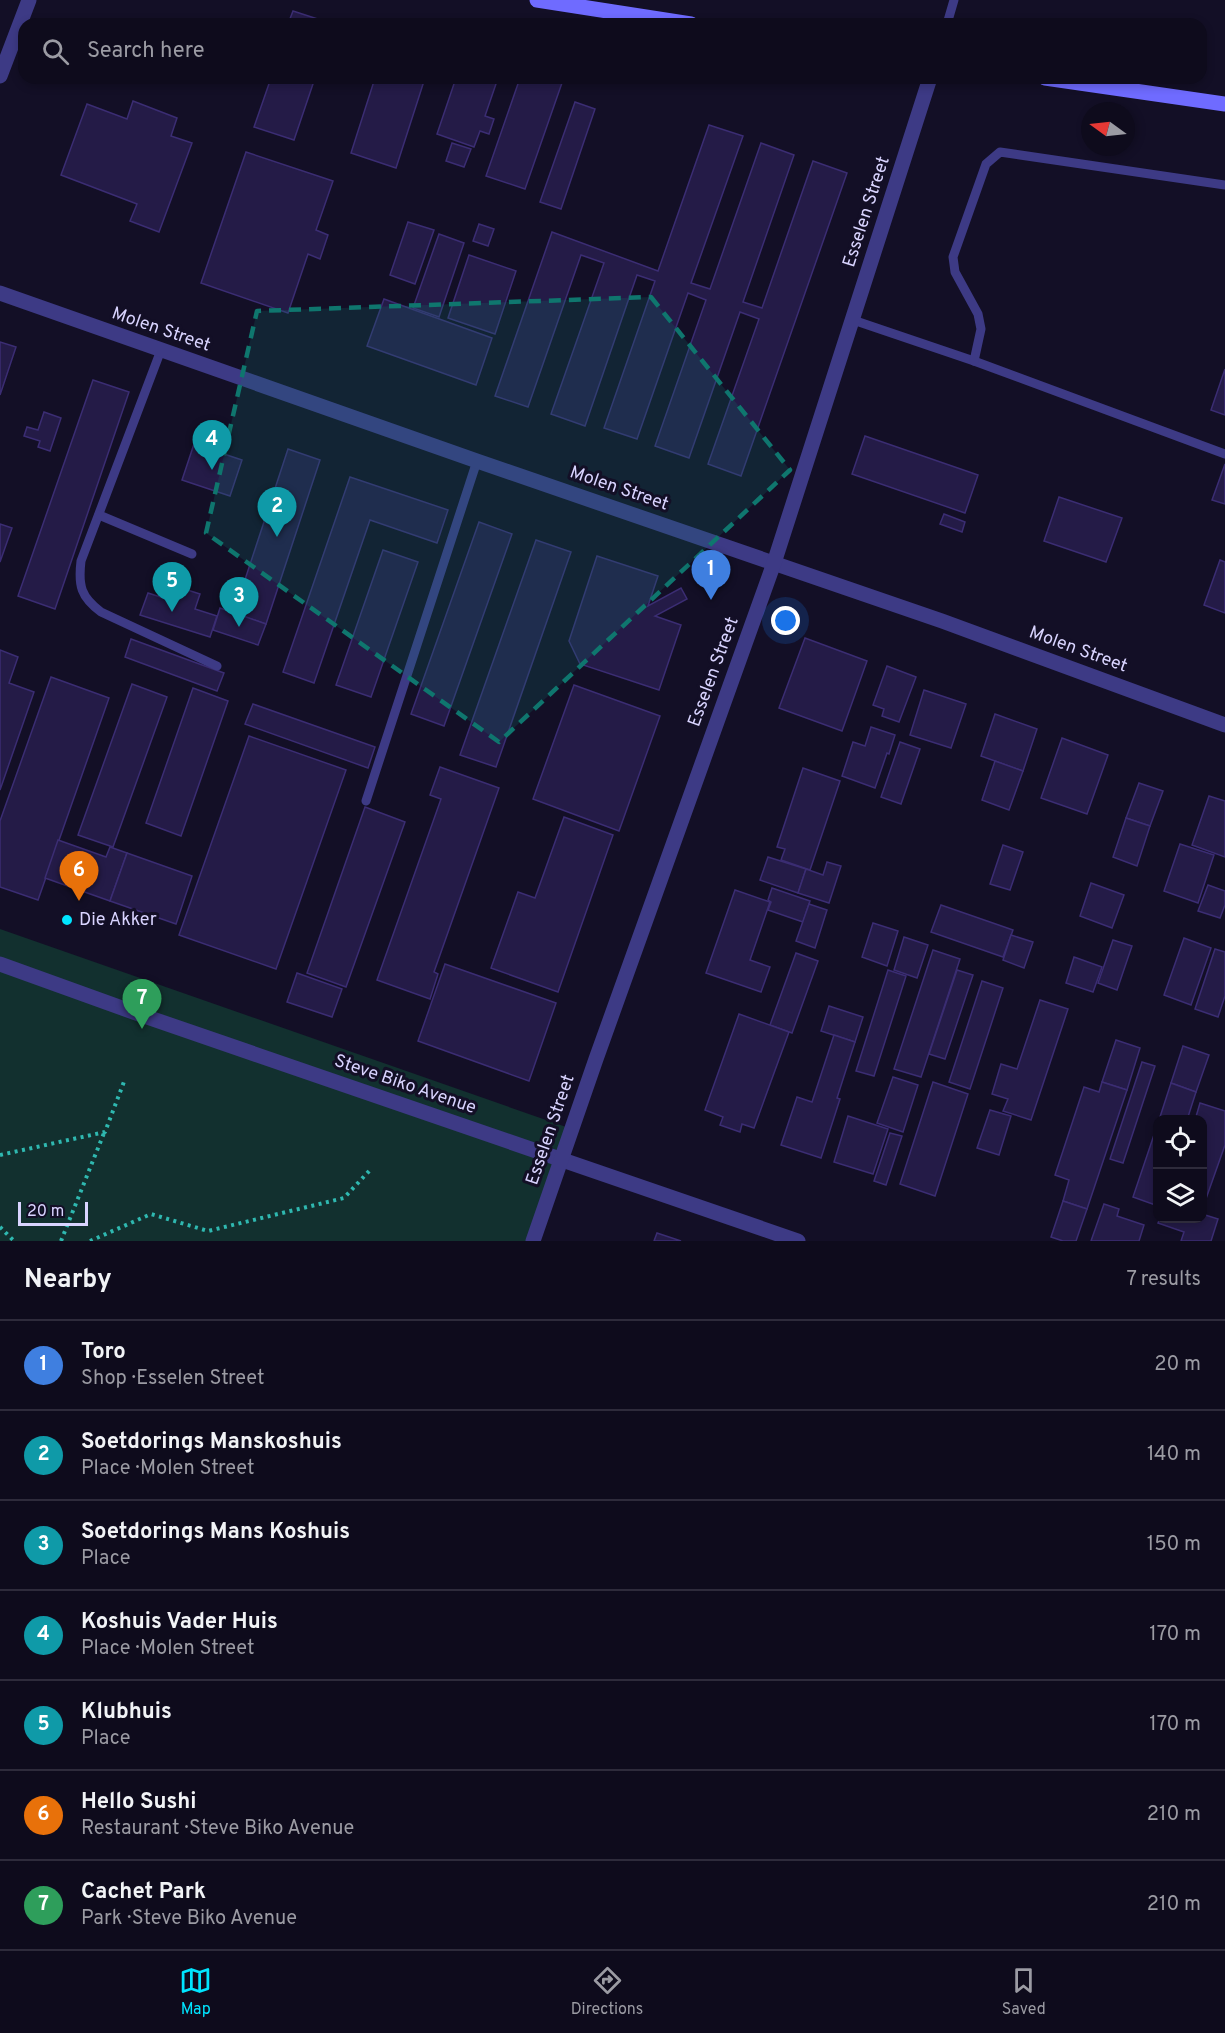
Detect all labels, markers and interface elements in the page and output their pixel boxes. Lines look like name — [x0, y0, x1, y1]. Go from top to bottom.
search box — [18, 18, 1207, 84]
icon: search — [39, 35, 72, 68]
text: Search here — [87, 38, 205, 65]
north arrow — [1081, 102, 1135, 156]
street label: Esselen Street — [838, 154, 896, 270]
street label: Molen Street — [109, 302, 213, 358]
pin: 4 — [192, 420, 232, 470]
street label: Molen Street — [567, 461, 671, 517]
pin: 2 — [258, 488, 296, 537]
pin: 1 — [692, 550, 730, 600]
pin: 5 — [152, 562, 192, 612]
pin: 3 — [220, 578, 258, 627]
your location — [771, 606, 800, 635]
street label: Esselen Street — [683, 614, 745, 730]
street label: Molen Street — [1026, 622, 1130, 678]
pin: 6 — [60, 852, 98, 901]
place label: Die Akker — [79, 909, 157, 932]
marker: Die Akker — [60, 913, 74, 927]
pin: 7 — [122, 980, 162, 1029]
street label: Steve Biko Avenue — [331, 1050, 479, 1120]
street label: Esselen Street — [521, 1072, 581, 1188]
map controls — [1153, 1115, 1207, 1223]
button: locate — [1153, 1115, 1207, 1169]
button: layers — [1153, 1169, 1207, 1223]
scale bar — [18, 1199, 88, 1226]
text: 20 m — [27, 1202, 64, 1222]
text: Nearby — [24, 1264, 112, 1297]
text: 7 results — [1126, 1267, 1201, 1293]
text: Toro — [81, 1339, 126, 1366]
text: 1 — [40, 1352, 48, 1378]
text: 20 m — [1154, 1352, 1201, 1378]
text: Shop · Esselen Street — [81, 1366, 264, 1392]
text: Soetdorings Manskoshuis — [81, 1429, 342, 1456]
text: 2 — [37, 1442, 50, 1468]
text: 140 m — [1147, 1442, 1201, 1468]
text: Place · Molen Street — [81, 1456, 254, 1482]
text: Soetdorings Mans Koshuis — [81, 1519, 350, 1546]
text: 3 — [38, 1532, 50, 1558]
text: 150 m — [1147, 1532, 1201, 1558]
text: Place — [81, 1546, 131, 1572]
text: Koshuis Vader Huis — [81, 1609, 278, 1636]
text: 4 — [37, 1622, 50, 1648]
text: 170 m — [1149, 1622, 1201, 1648]
text: Place · Molen Street — [81, 1636, 254, 1662]
text: Klubhuis — [81, 1699, 172, 1726]
text: 5 — [37, 1712, 50, 1738]
text: 170 m — [1149, 1712, 1201, 1738]
text: Place — [81, 1726, 131, 1752]
text: Hello Sushi — [81, 1789, 197, 1816]
text: 6 — [37, 1802, 50, 1828]
text: 210 m — [1147, 1802, 1201, 1828]
text: Restaurant · Steve Biko Avenue — [81, 1816, 354, 1842]
text: Cachet Park — [81, 1879, 206, 1906]
text: 7 — [38, 1892, 49, 1918]
text: 210 m — [1147, 1892, 1201, 1918]
text: Park · Steve Biko Avenue — [81, 1906, 297, 1932]
tab: Map — [179, 1964, 212, 2020]
tab: Directions — [571, 1964, 643, 2020]
tab: Saved — [1002, 1964, 1046, 2020]

